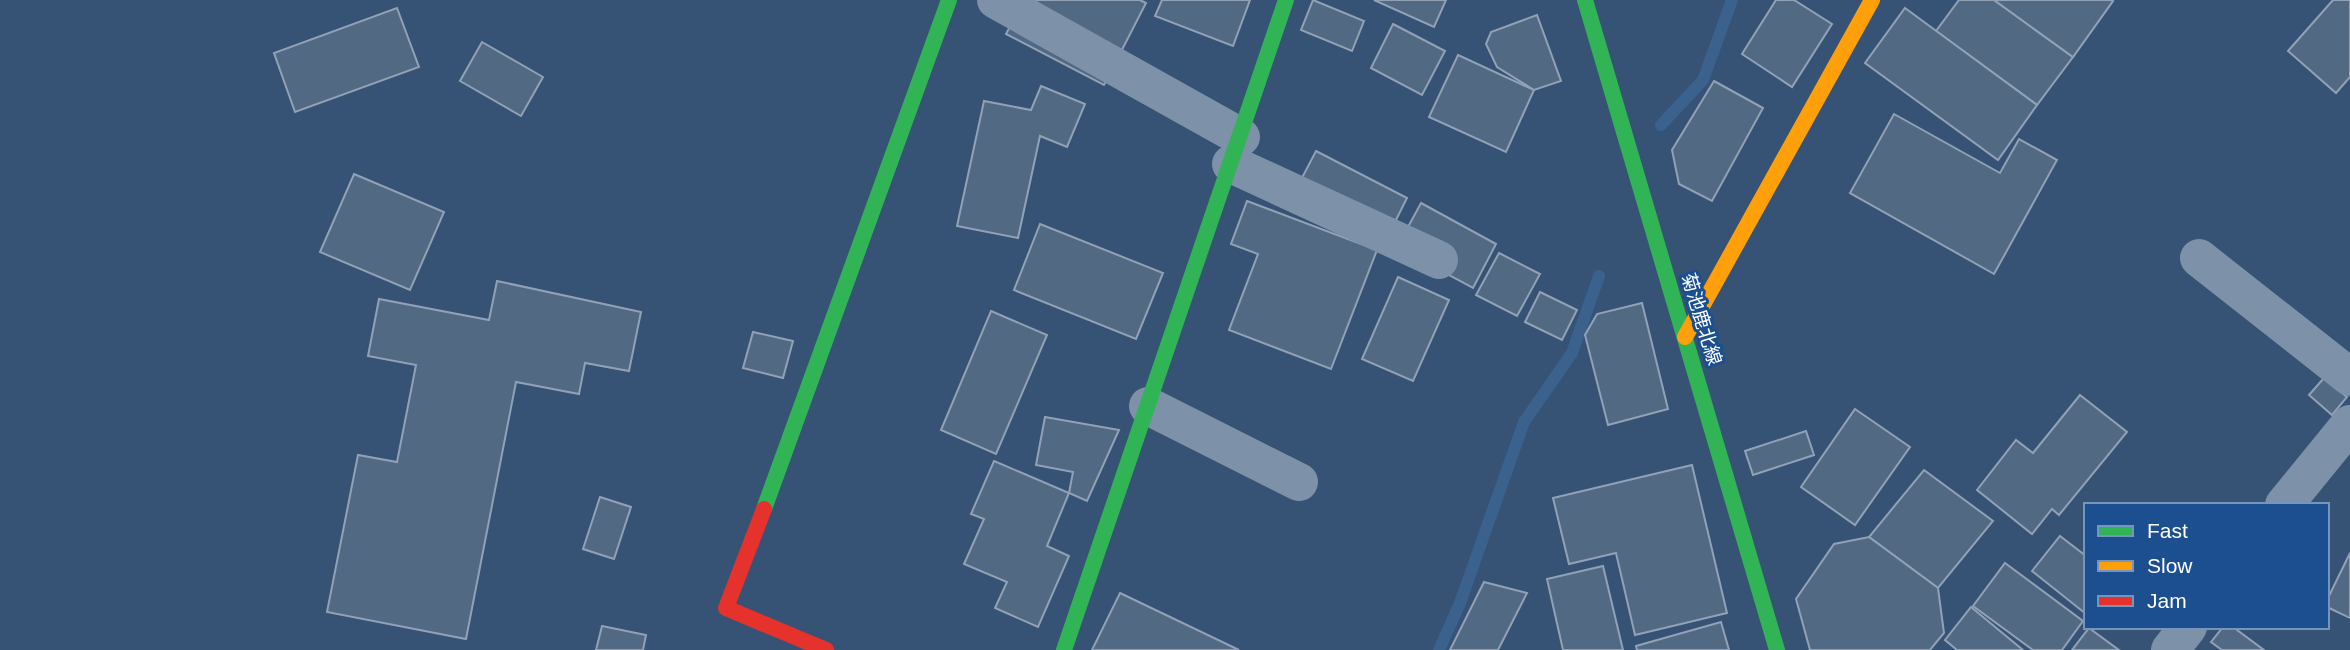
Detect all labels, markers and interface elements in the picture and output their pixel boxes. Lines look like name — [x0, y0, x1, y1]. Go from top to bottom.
street label: 菊池鹿北線 — [1678, 271, 1725, 368]
legend — [2084, 503, 2329, 629]
text: Fast — [2147, 519, 2188, 542]
text: Slow — [2147, 554, 2193, 577]
text: Jam — [2147, 589, 2187, 612]

